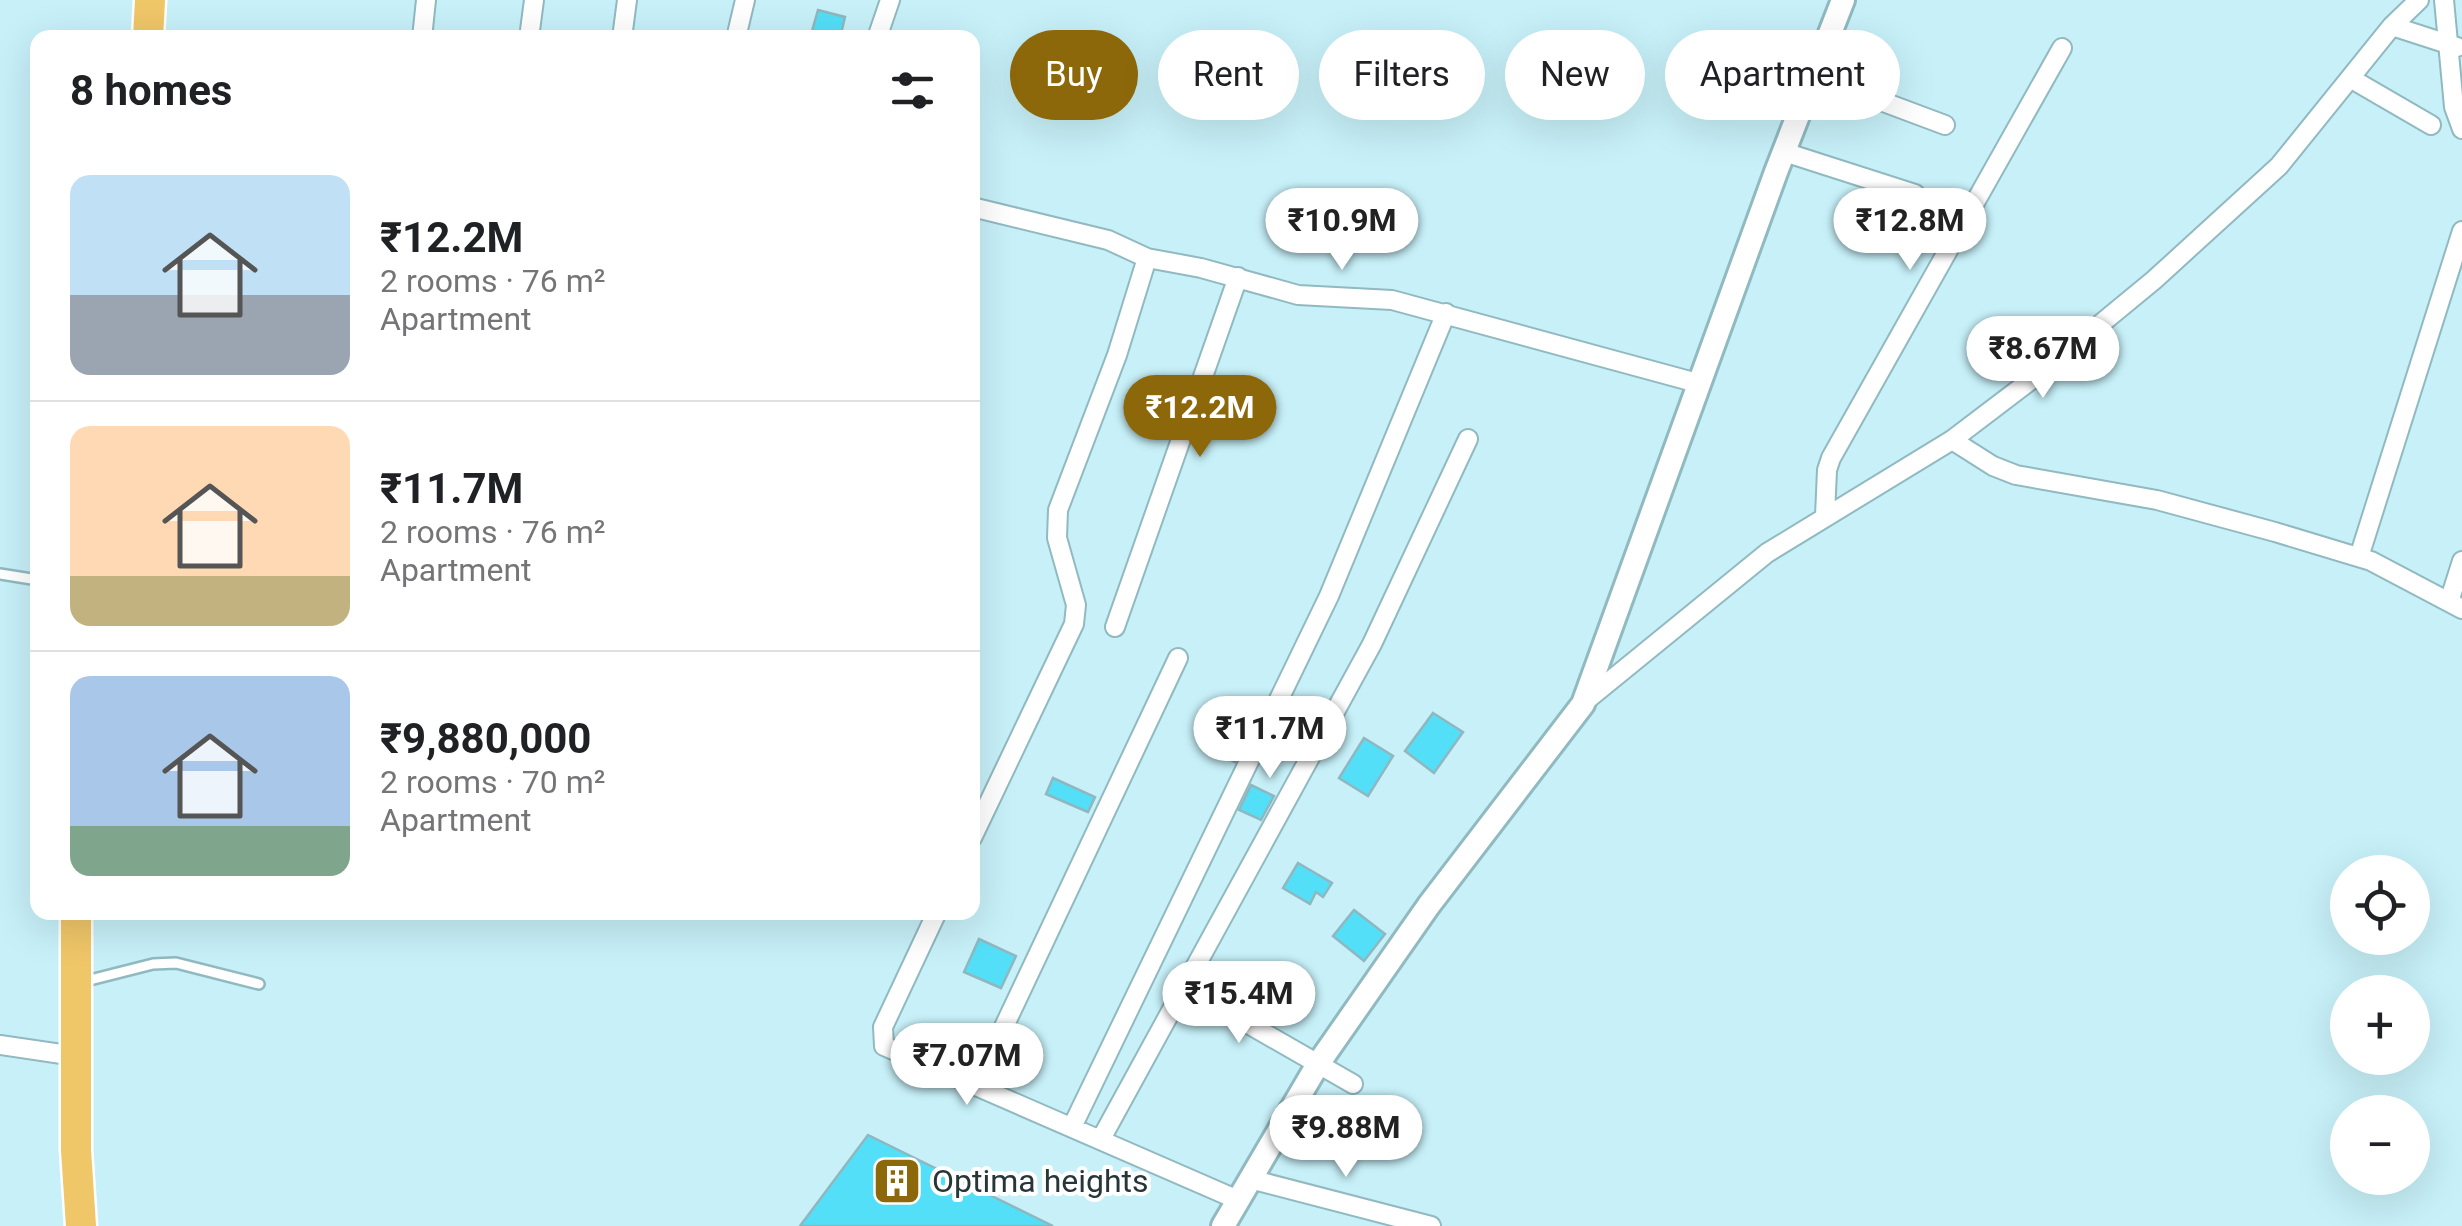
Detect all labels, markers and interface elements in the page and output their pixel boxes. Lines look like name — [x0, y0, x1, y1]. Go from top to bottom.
chip: Buy — [1010, 30, 1138, 120]
chip: Rent — [1158, 30, 1299, 120]
chip: Filters — [1319, 30, 1485, 120]
chip: New — [1505, 30, 1645, 120]
chip: Apartment — [1665, 30, 1900, 120]
icon: filters — [885, 63, 940, 118]
text: 8 homes — [70, 66, 232, 115]
pin: ₹10.9M — [1261, 188, 1423, 273]
pin: ₹12.8M — [1829, 188, 1991, 273]
text: ₹10.9M — [1287, 201, 1397, 239]
text: ₹12.8M — [1855, 201, 1965, 239]
text: ₹12.2M — [380, 213, 523, 262]
icon: home — [150, 215, 270, 335]
text: 2 rooms · 76 m² — [380, 262, 605, 300]
text: Apartment — [380, 300, 532, 338]
pin: ₹8.67M — [1962, 316, 2124, 401]
text: ₹8.67M — [1988, 329, 2098, 367]
pin: ₹12.2M — [1119, 375, 1281, 460]
text: ₹12.2M — [1145, 388, 1255, 426]
text: ₹11.7M — [380, 464, 523, 513]
icon: home — [150, 466, 270, 586]
text: 2 rooms · 76 m² — [380, 513, 605, 551]
text: Apartment — [380, 551, 532, 589]
pin: ₹11.7M — [1189, 696, 1351, 781]
text: ₹11.7M — [1215, 709, 1325, 747]
text: ₹9,880,000 — [380, 714, 591, 763]
icon: home — [150, 716, 270, 836]
text: 2 rooms · 70 m² — [380, 763, 605, 801]
text: Apartment — [380, 801, 532, 839]
map controls — [2330, 855, 2430, 1195]
button: locate — [2330, 855, 2430, 955]
pin: ₹15.4M — [1158, 961, 1320, 1046]
text: ₹15.4M — [1184, 974, 1294, 1012]
button: + — [2330, 975, 2430, 1075]
pin: ₹7.07M — [886, 1023, 1048, 1108]
text: ₹7.07M — [912, 1036, 1022, 1074]
pin: ₹9.88M — [1265, 1095, 1427, 1180]
button: − — [2330, 1095, 2430, 1195]
text: ₹9.88M — [1291, 1108, 1401, 1146]
building icon: Optima heights — [871, 1155, 923, 1207]
place label: Optima heights — [932, 1162, 1149, 1200]

